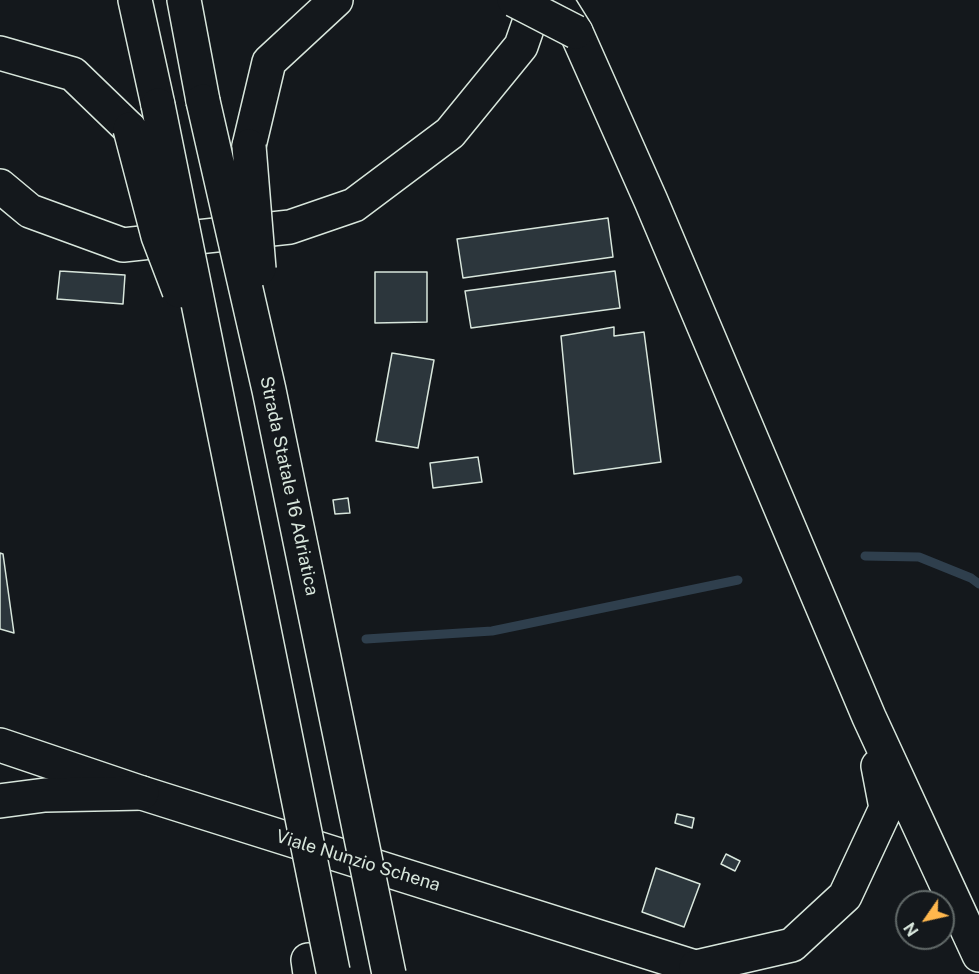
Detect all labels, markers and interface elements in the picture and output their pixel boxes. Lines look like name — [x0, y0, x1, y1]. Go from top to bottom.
street label: Strada Statale 16 Adriatica — [255, 374, 323, 598]
street label: Viale Nunzio Schena — [273, 826, 443, 896]
north arrow — [895, 890, 955, 950]
text: N — [900, 919, 923, 940]

